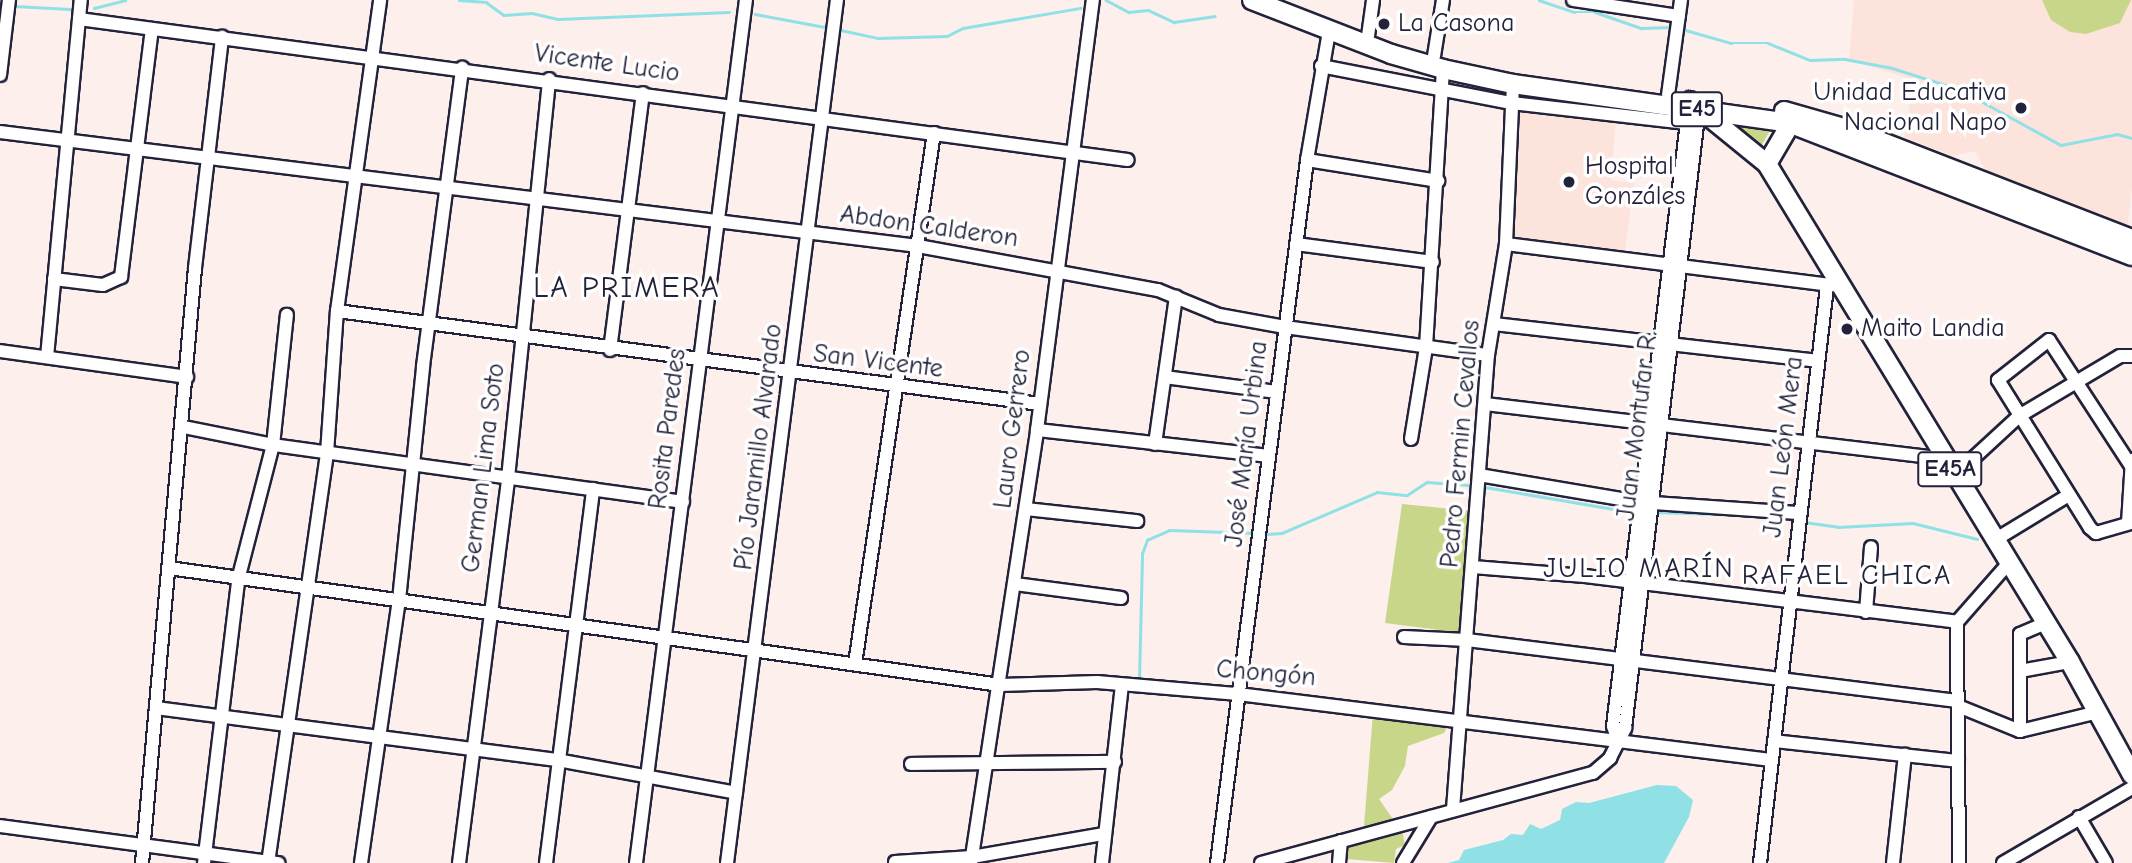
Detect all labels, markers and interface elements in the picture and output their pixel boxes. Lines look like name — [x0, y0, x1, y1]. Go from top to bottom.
place label: La Casona — [1398, 8, 1514, 40]
marker: La Casona — [1376, 16, 1392, 32]
street label: Vicente Lucio — [532, 38, 682, 90]
place label: Unidad Educativa Nacional Napo — [1813, 77, 2007, 138]
road number: E45 — [1671, 88, 1723, 130]
marker: Unidad Educativa Nacional Napo — [2013, 100, 2029, 116]
place label: Hospital Gonzáles — [1585, 151, 1685, 212]
marker: Hospital Gonzáles — [1559, 172, 1579, 192]
street label: Abdon Calderon — [838, 199, 1020, 255]
district label: LA PRIMERA — [535, 270, 719, 306]
place label: Maito Landia — [1861, 313, 2005, 345]
street label: Pedro Fermin Cevallos — [1435, 319, 1487, 569]
marker: Maito Landia — [1839, 321, 1855, 337]
street label: Pío Jaramillo Alvarado — [728, 322, 790, 572]
street label: Juan Montufar R. — [1611, 329, 1665, 523]
street label: San Vicente — [811, 339, 945, 385]
street label: José María Urbina — [1219, 339, 1275, 549]
street label: Rosita Paredes — [643, 347, 693, 511]
street label: Lauro Gerrero — [988, 348, 1038, 510]
street label: Juan León Mera — [1757, 355, 1811, 539]
street label: German Lima Soto — [456, 362, 512, 574]
road number: E45A — [1917, 448, 1983, 490]
district label: JULIO MARÍN — [1545, 551, 1733, 585]
district label: RAFAEL CHICA — [1743, 558, 1951, 592]
street label: Chongón — [1215, 654, 1317, 694]

